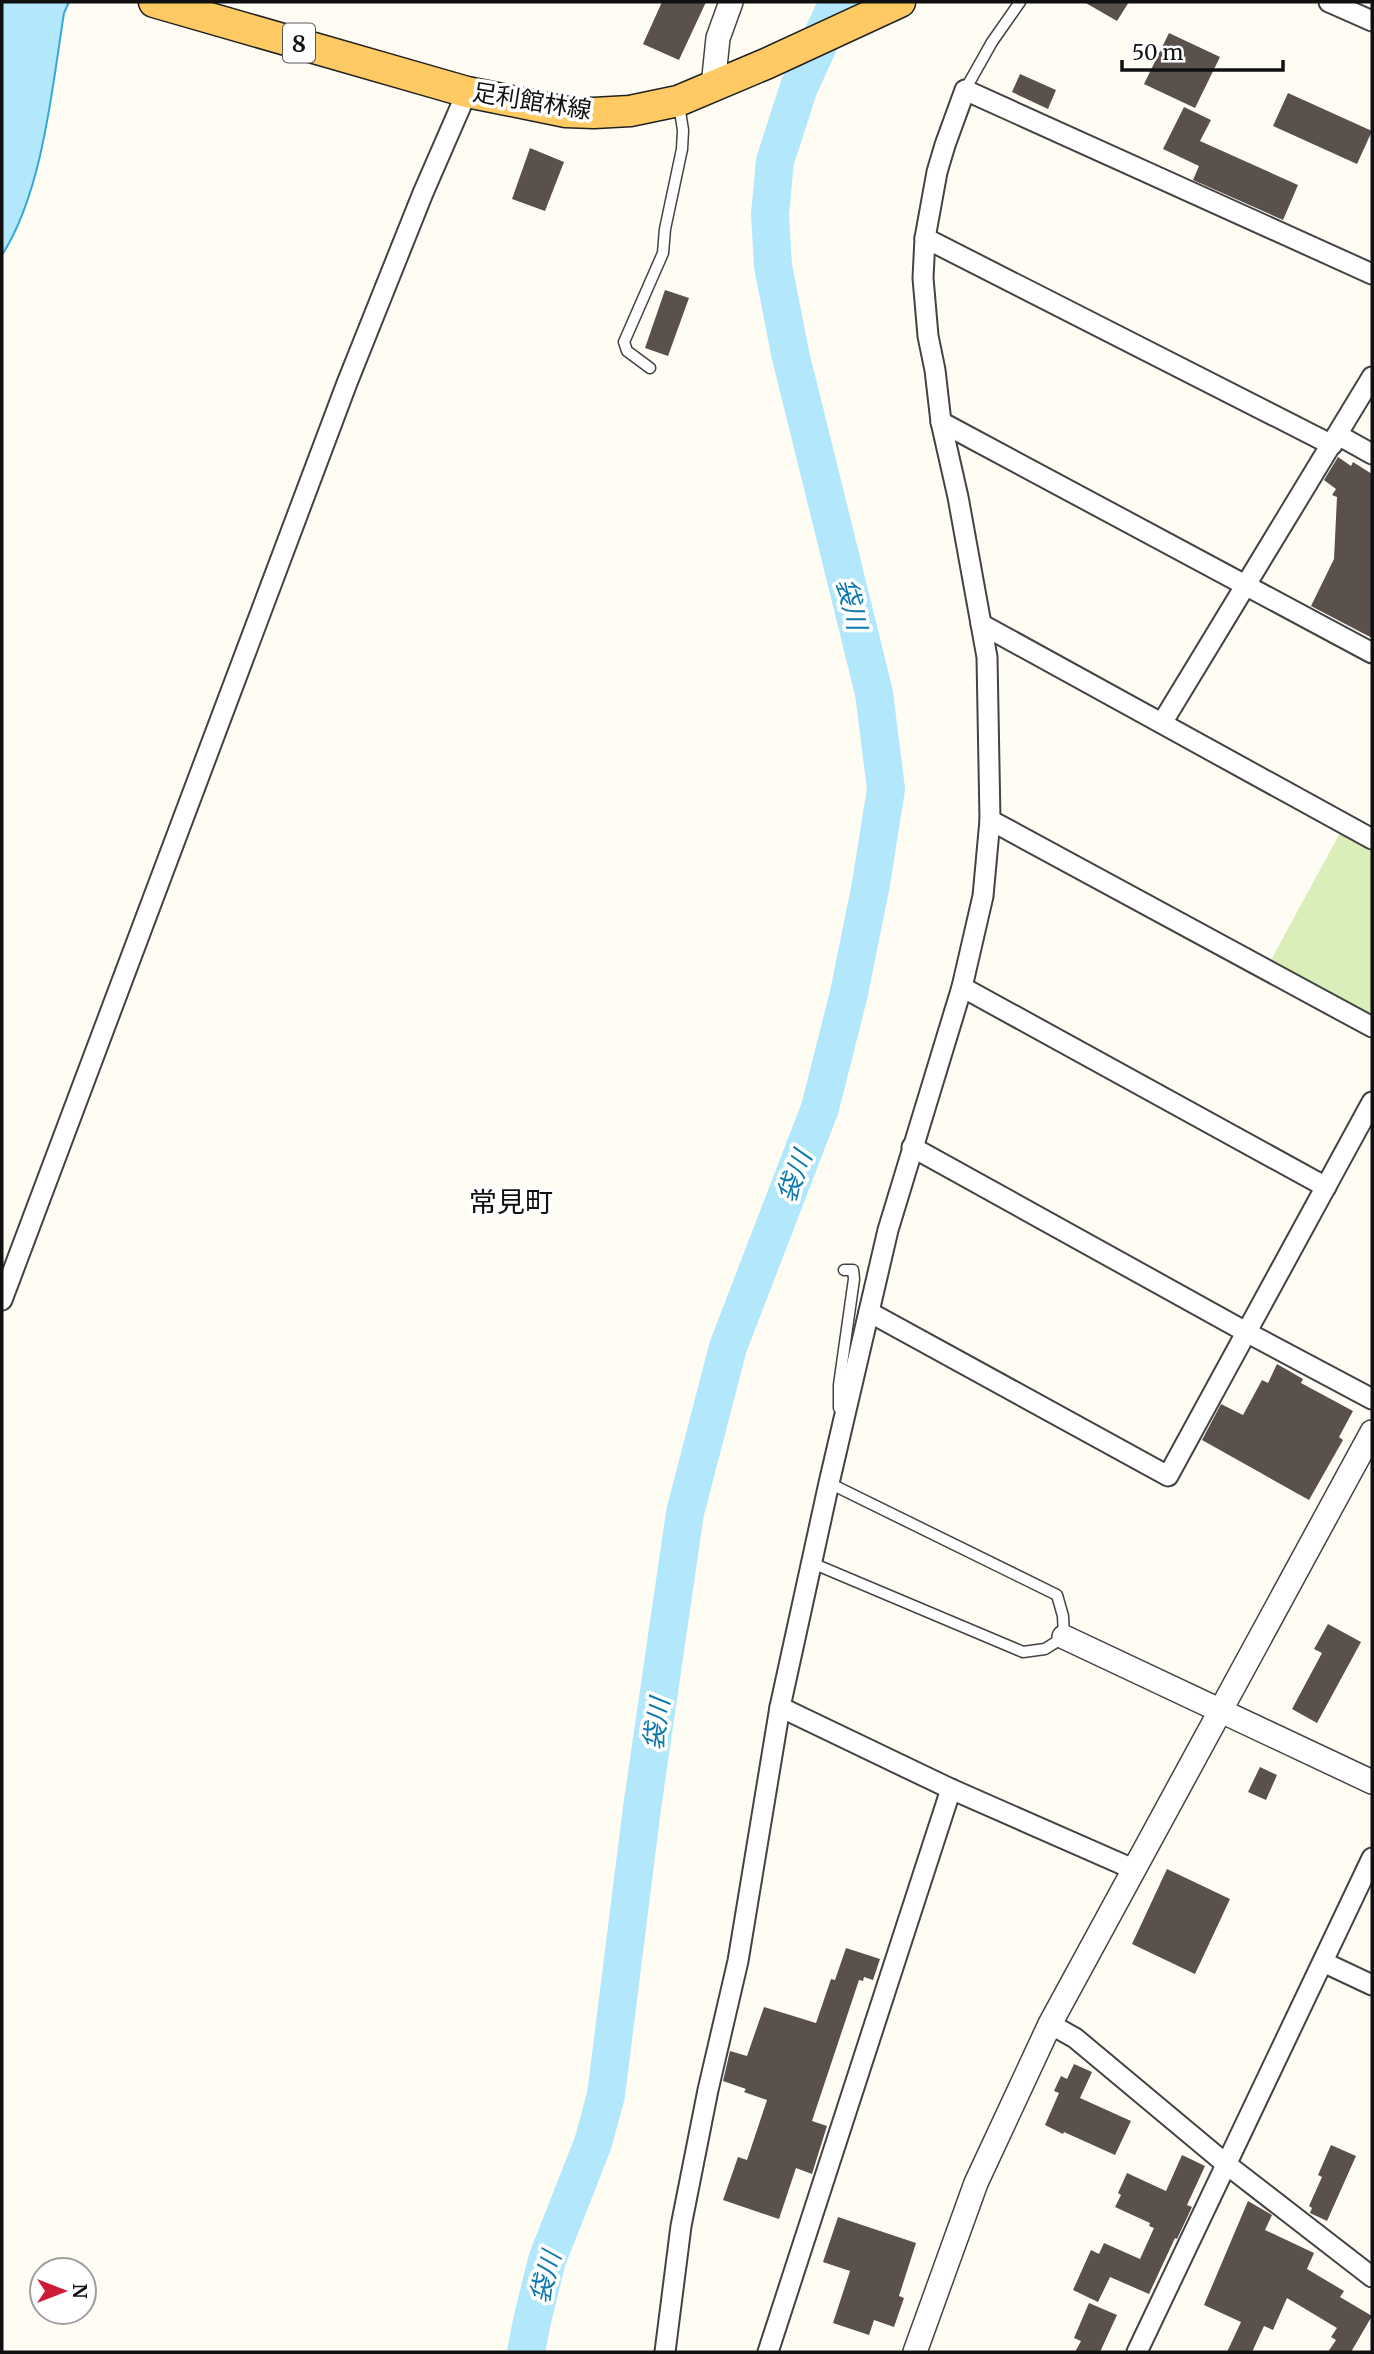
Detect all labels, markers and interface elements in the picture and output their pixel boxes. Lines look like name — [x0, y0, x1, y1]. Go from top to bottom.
road number: 8 — [283, 24, 315, 62]
scale bar — [1122, 28, 1283, 72]
text: 50 m — [1132, 39, 1183, 66]
street label: 足利館林線 — [470, 76, 594, 126]
water label: 袋川 — [830, 575, 875, 636]
water label: 袋川 — [769, 1143, 820, 1206]
district label: 常見町 — [469, 1184, 553, 1220]
water label: 袋川 — [636, 1693, 676, 1752]
water label: 袋川 — [522, 2245, 568, 2306]
north arrow — [28, 2256, 98, 2326]
text: N — [68, 2283, 92, 2299]

